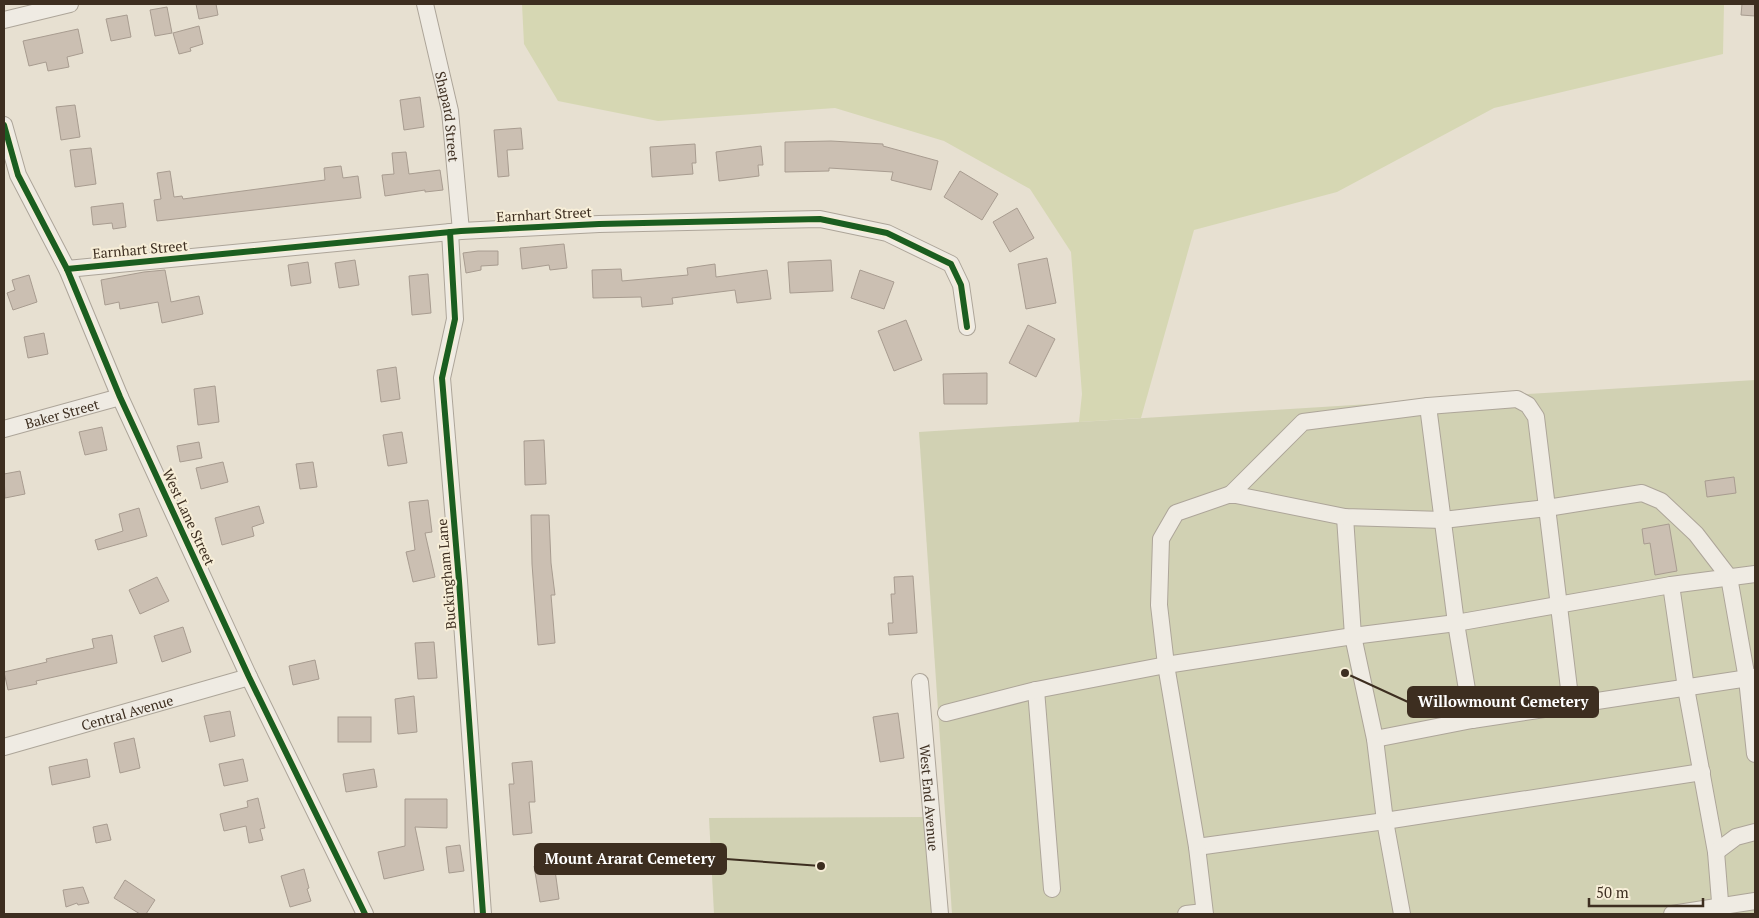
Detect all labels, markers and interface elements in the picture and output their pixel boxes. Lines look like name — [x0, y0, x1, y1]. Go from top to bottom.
street label: Shapard Street — [431, 69, 464, 163]
street label: Earnhart Street — [496, 202, 593, 226]
street label: Earnhart Street — [92, 235, 189, 263]
street label: Baker Street — [23, 394, 102, 432]
street label: West Lane Street — [158, 466, 220, 569]
street label: Buckingham Lane — [432, 518, 460, 630]
callout: Willowmount Cemetery — [1408, 687, 1598, 717]
street label: Central Avenue — [79, 690, 175, 734]
text: Willowmount Cemetery — [1418, 691, 1589, 711]
street label: West End Avenue — [916, 743, 944, 852]
callout: Mount Ararat Cemetery — [535, 844, 726, 874]
text: Mount Ararat Cemetery — [545, 848, 716, 868]
scale bar — [1589, 876, 1703, 908]
text: 50 m — [1596, 882, 1629, 902]

